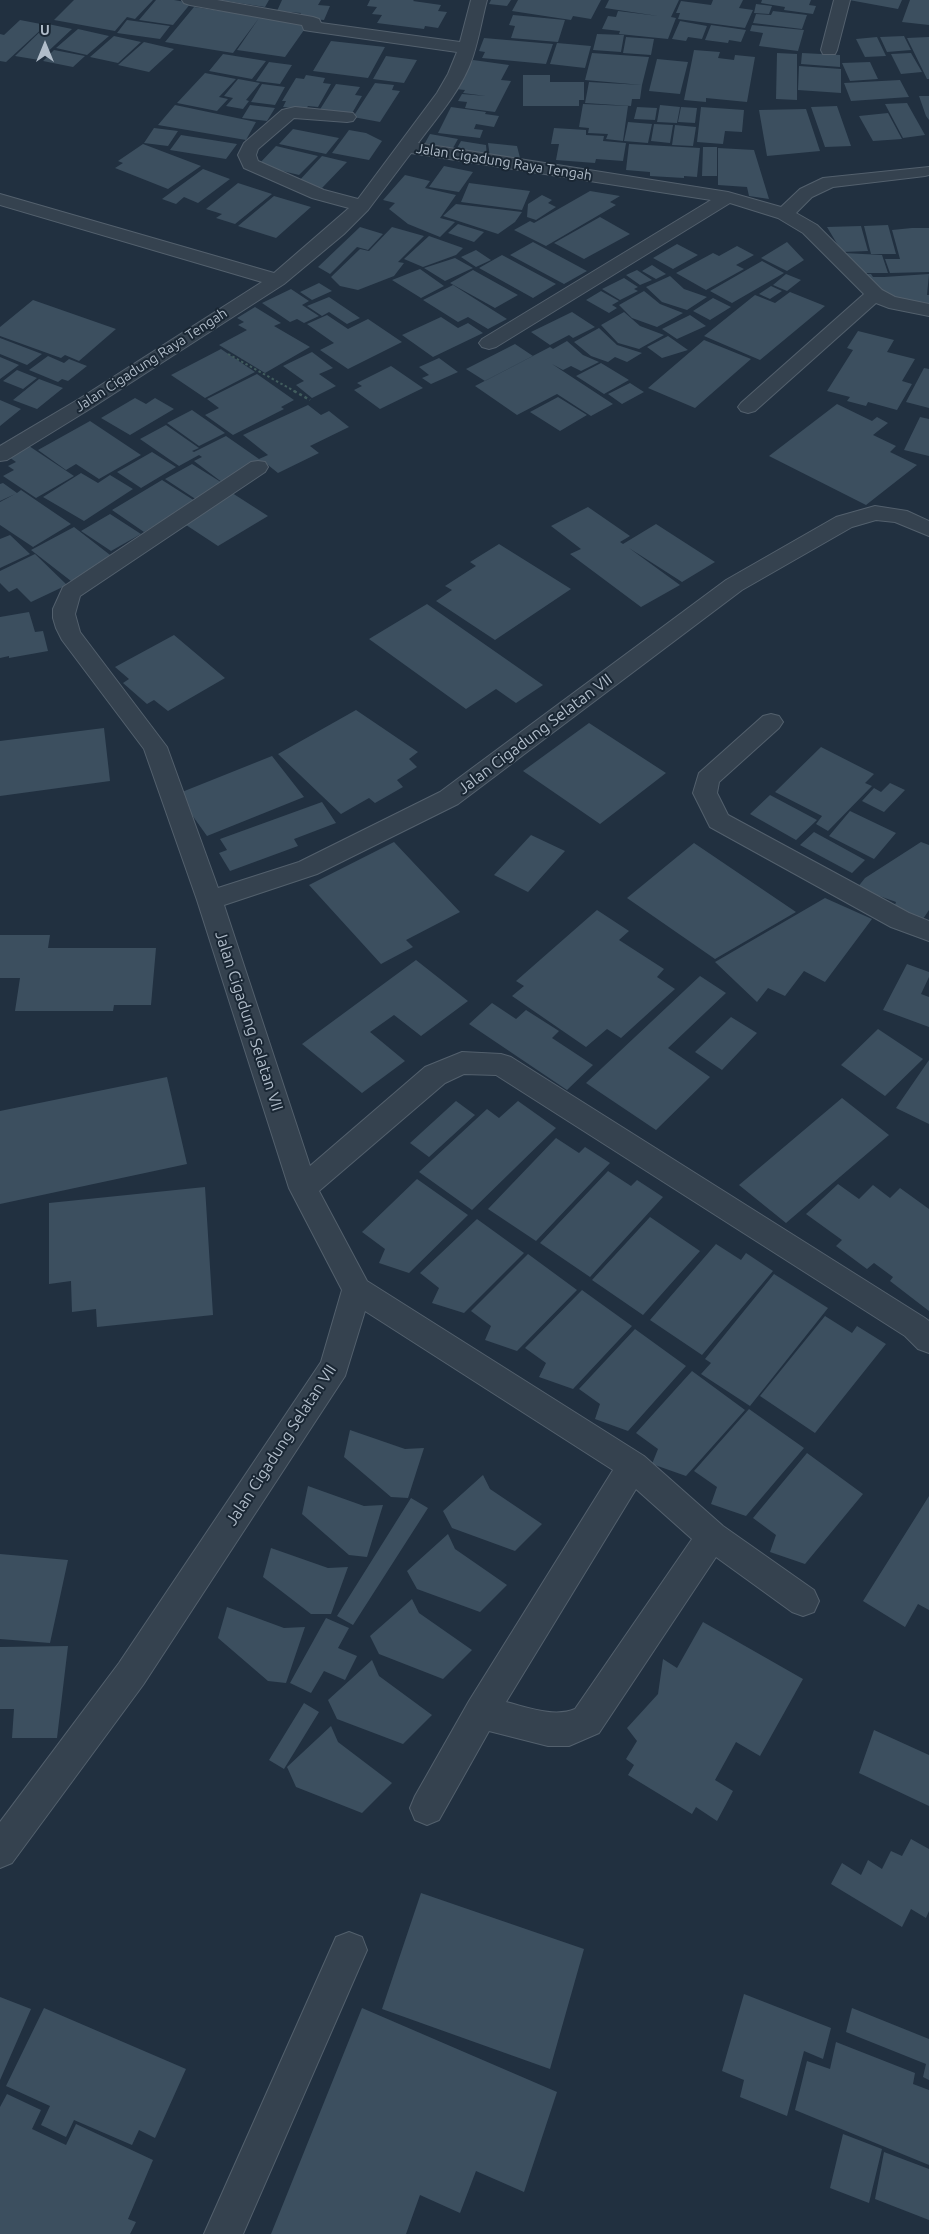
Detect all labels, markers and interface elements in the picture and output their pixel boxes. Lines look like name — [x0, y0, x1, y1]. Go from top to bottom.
north arrow — [20, 20, 70, 70]
text: U — [40, 22, 50, 38]
street label: Jalan Cigadung Raya Tengah — [415, 140, 593, 184]
street label: Jalan Cigadung Raya Tengah — [72, 305, 230, 415]
street label: Jalan Cigadung Selatan VII — [454, 670, 616, 798]
street label: Jalan Cigadung Selatan VII — [211, 929, 287, 1113]
street label: Jalan Cigadung Selatan VII — [222, 1361, 340, 1529]

